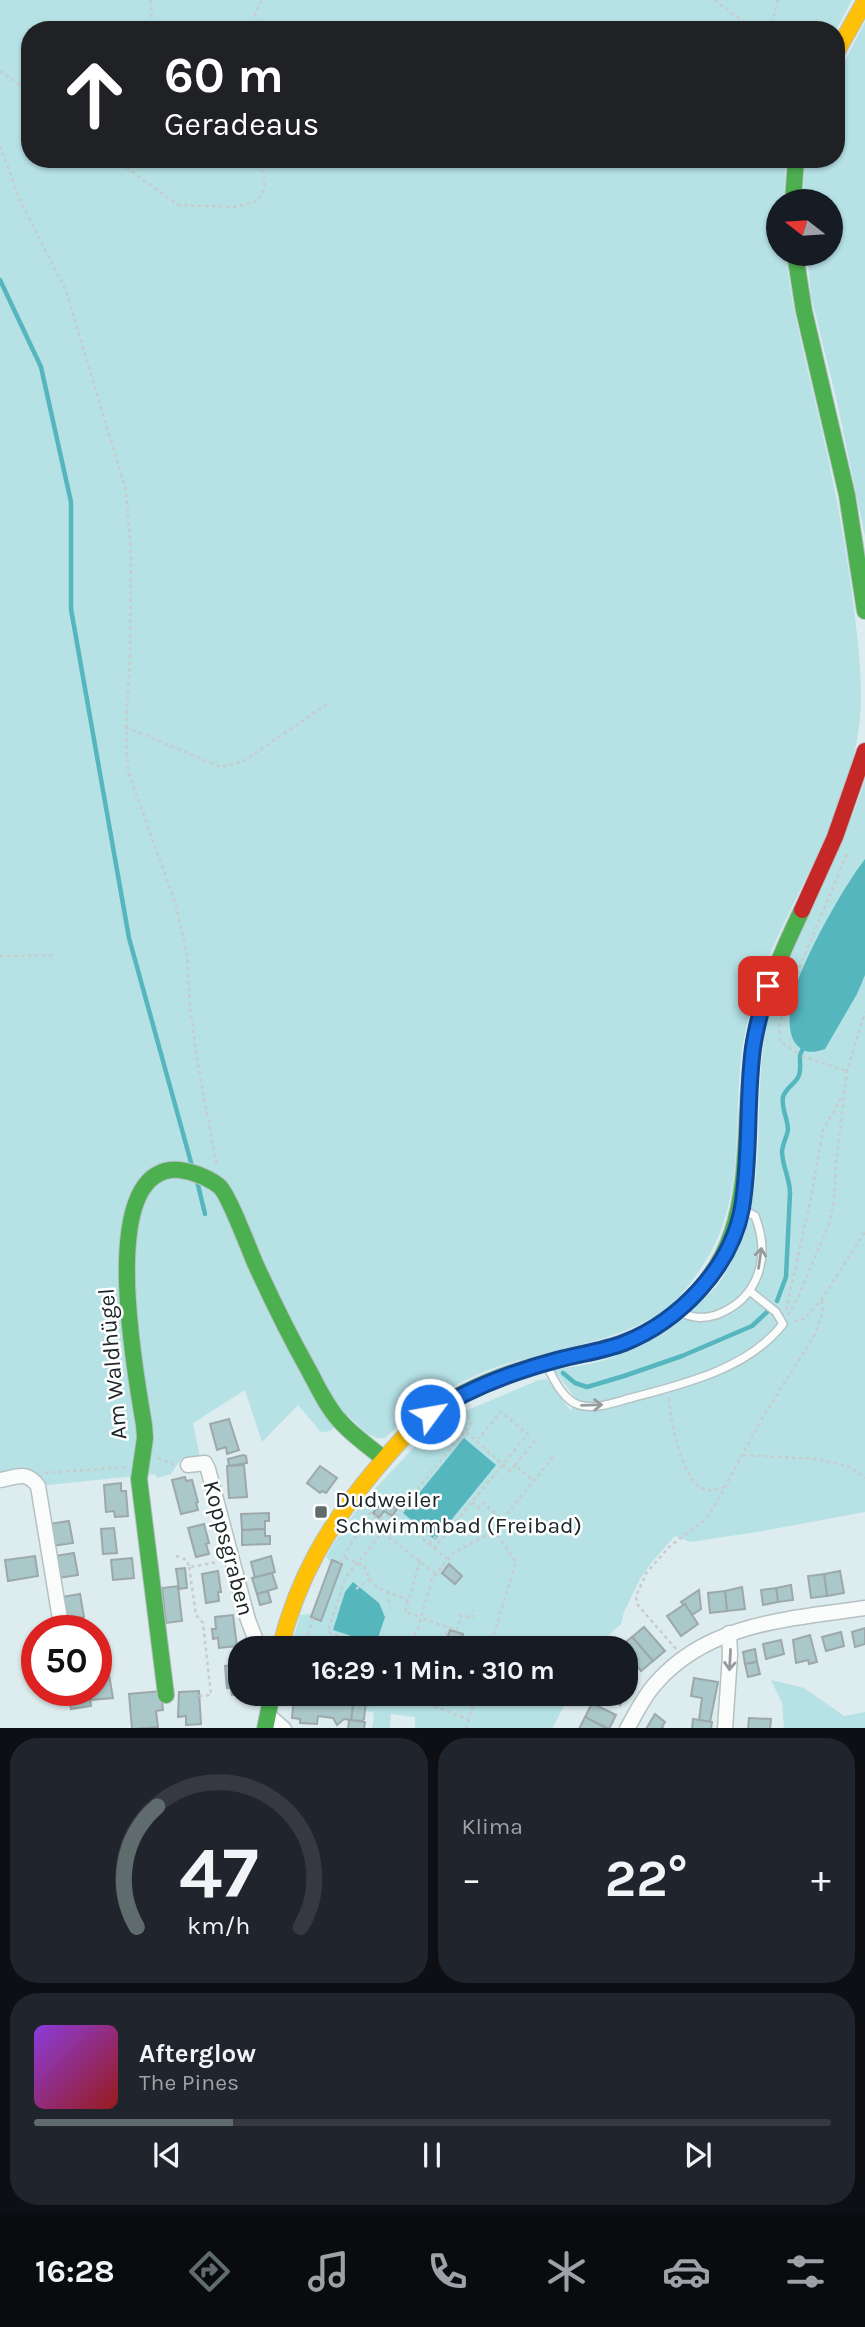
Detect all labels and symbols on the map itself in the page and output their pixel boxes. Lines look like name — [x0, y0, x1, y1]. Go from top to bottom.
north arrow — [766, 189, 844, 266]
pin — [738, 956, 798, 1016]
one-way arrow — [754, 1248, 767, 1270]
street label: Am Waldhügel — [92, 1287, 133, 1441]
position arrow — [393, 1377, 467, 1451]
one-way arrow — [581, 1398, 604, 1412]
street label: Koppsgraben — [198, 1478, 260, 1619]
place label: Dudweiler Schwimmbad (Freibad) — [335, 1486, 582, 1539]
marker: Dudweiler Schwimmbad (Freibad) — [313, 1504, 329, 1520]
speed limit sign: 50 — [21, 1615, 112, 1706]
one-way arrow — [723, 1648, 736, 1671]

